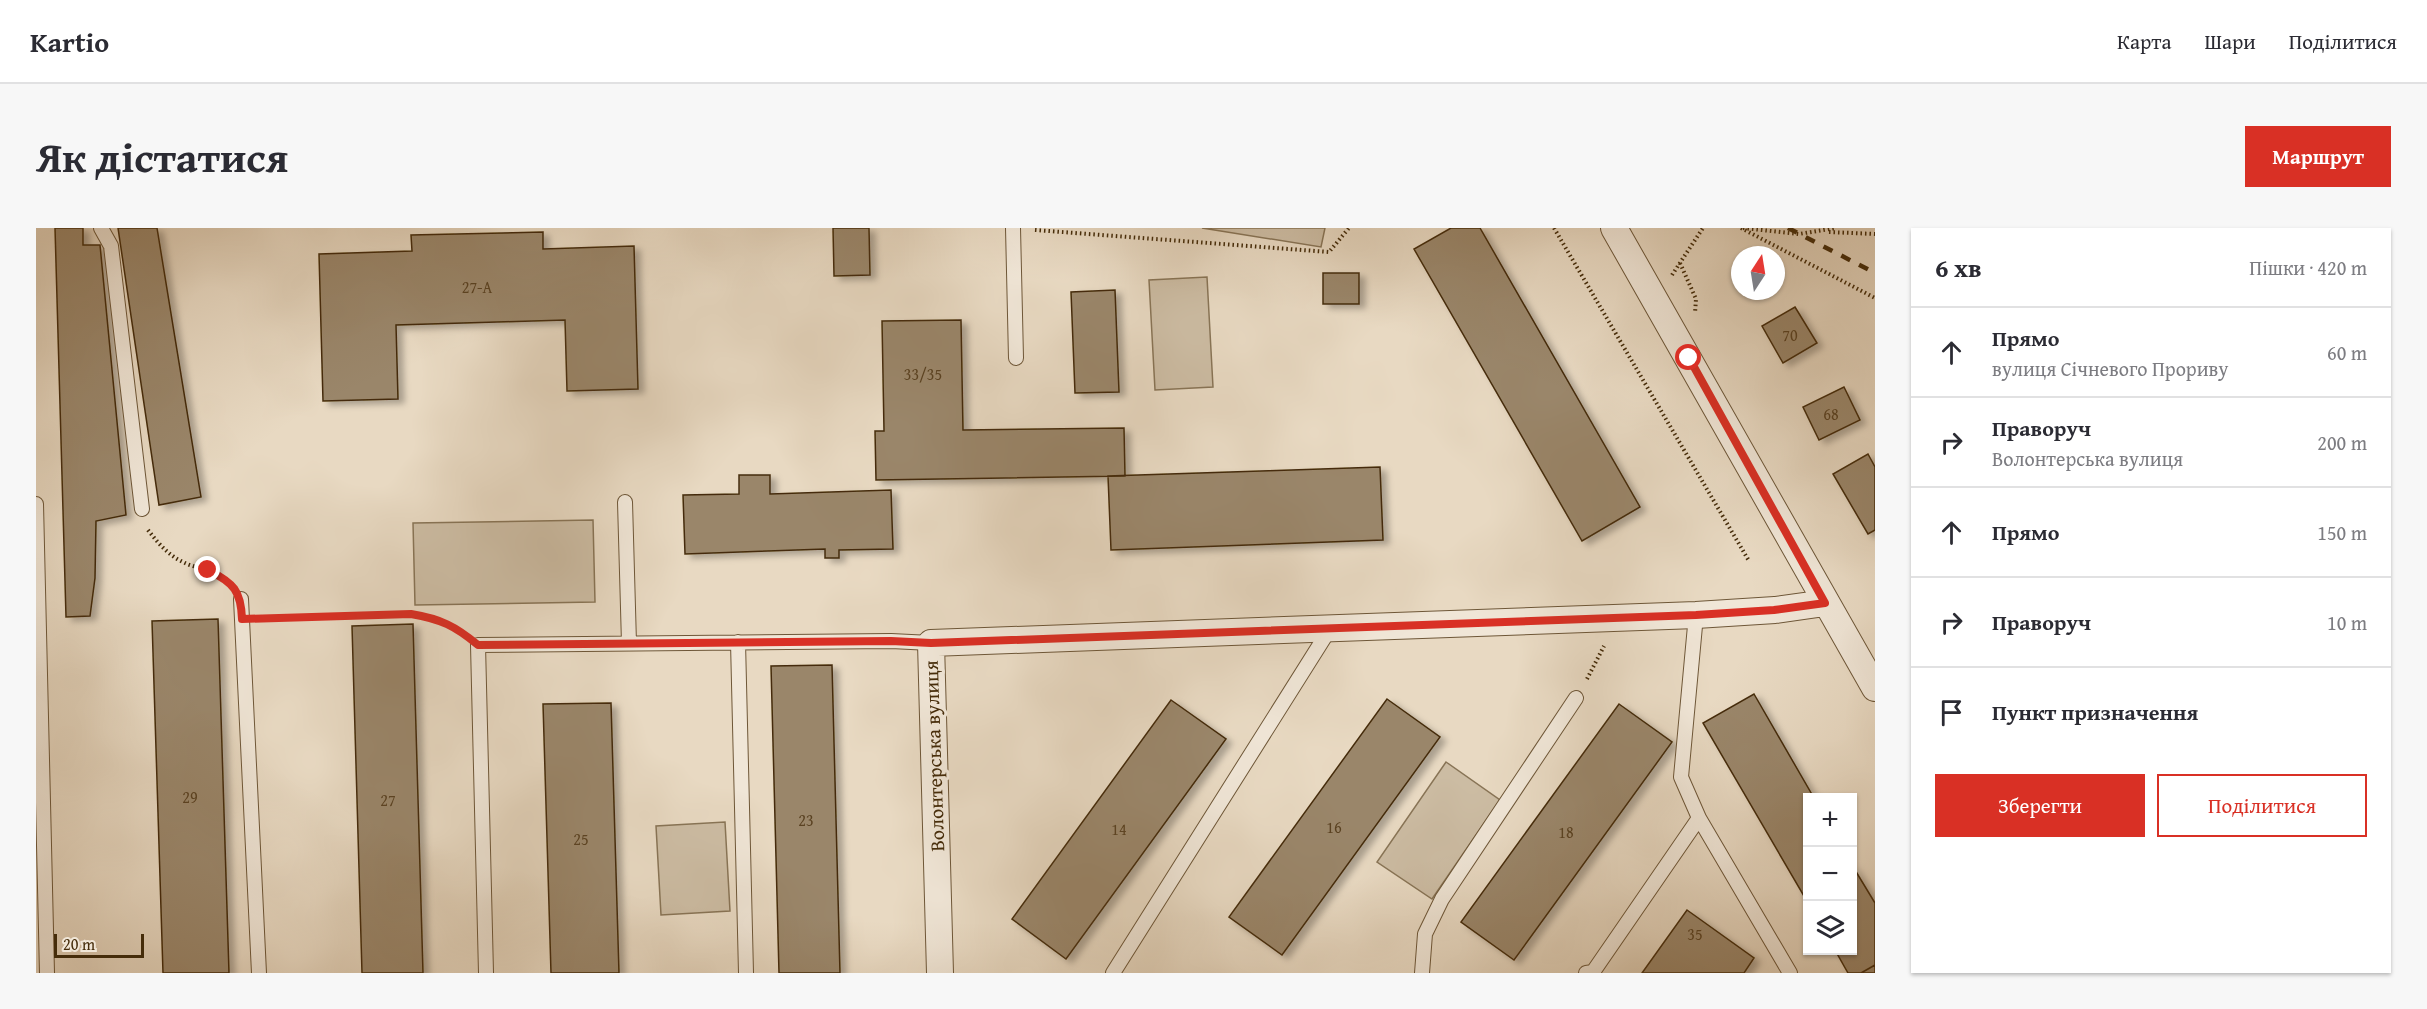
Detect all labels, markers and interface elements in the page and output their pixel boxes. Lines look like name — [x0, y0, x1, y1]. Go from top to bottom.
text: Kartio — [30, 21, 109, 62]
text: Карта — [2117, 26, 2171, 57]
text: Шари — [2204, 26, 2256, 57]
text: Поділитися — [2289, 26, 2397, 57]
text: Як дістатися — [36, 126, 288, 187]
button: Маршрут — [2245, 126, 2391, 187]
north arrow — [1731, 246, 1785, 300]
text: 6 хв — [1935, 248, 1982, 287]
text: Пішки · 420 m — [2249, 253, 2367, 282]
house number: 27-А — [462, 275, 493, 299]
text: Прямо — [1992, 322, 2059, 354]
house number: 70 — [1782, 323, 1798, 347]
icon: ahead — [1935, 336, 1968, 369]
text: 60 m — [2327, 338, 2367, 367]
route start — [1675, 344, 1701, 370]
text: вулиця Січневого Прориву — [1992, 354, 2228, 383]
house number: 33/35 — [904, 362, 942, 386]
house number: 68 — [1823, 402, 1839, 426]
text: Праворуч — [1992, 412, 2091, 444]
icon: right — [1935, 426, 1968, 459]
text: 200 m — [2317, 428, 2367, 457]
text: Волонтерська вулиця — [1992, 444, 2183, 473]
icon: ahead — [1935, 516, 1968, 549]
text: Прямо — [1992, 516, 2059, 548]
text: 150 m — [2317, 518, 2367, 547]
route end — [194, 556, 220, 582]
icon: right — [1935, 606, 1968, 639]
text: Праворуч — [1992, 606, 2091, 638]
text: 10 m — [2327, 608, 2367, 637]
street label: Волонтерська вулиця — [916, 660, 951, 852]
icon: arrive — [1935, 696, 1968, 729]
text: Пункт призначення — [1992, 696, 2198, 728]
button: Зберегти — [1935, 774, 2145, 837]
button: Поділитися — [2157, 774, 2367, 837]
house number: 29 — [182, 785, 198, 809]
house number: 27 — [380, 788, 396, 812]
map controls — [1803, 793, 1857, 955]
button: + — [1803, 793, 1857, 847]
house number: 23 — [798, 808, 814, 832]
house number: 16 — [1326, 815, 1342, 839]
house number: 14 — [1111, 817, 1127, 841]
house number: 18 — [1558, 820, 1574, 844]
house number: 25 — [573, 827, 589, 851]
button: − — [1803, 847, 1857, 901]
button: layers — [1803, 901, 1857, 955]
house number: 35 — [1687, 922, 1703, 946]
scale bar — [54, 931, 144, 958]
text: 20 m — [63, 932, 95, 956]

